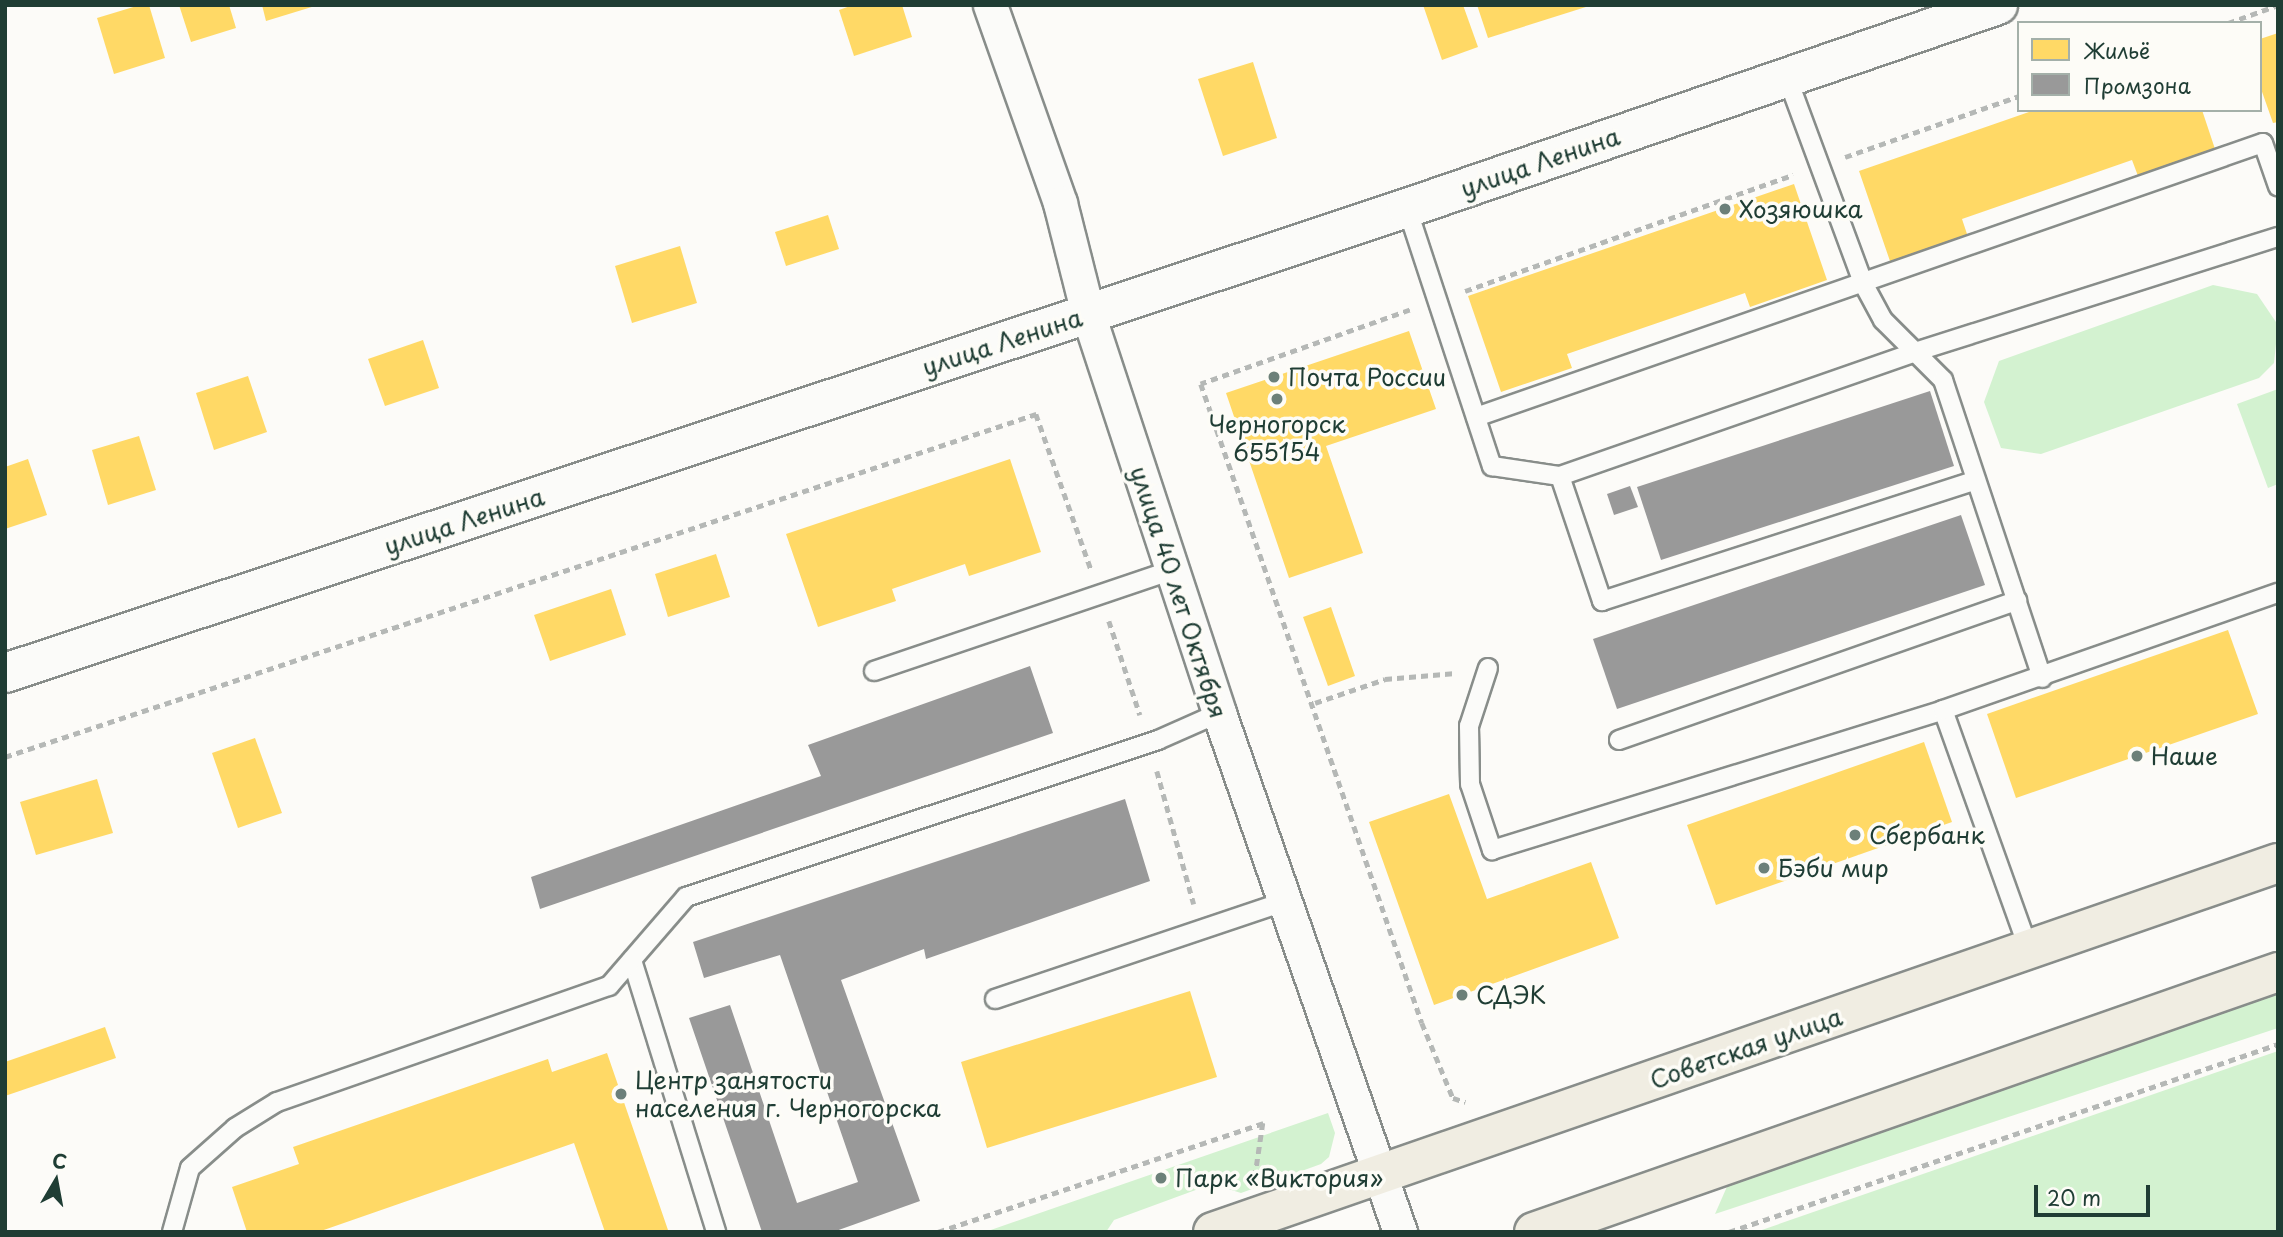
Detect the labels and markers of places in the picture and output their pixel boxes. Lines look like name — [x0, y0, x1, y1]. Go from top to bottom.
place label: Хозяюшка — [1739, 195, 1863, 223]
marker: Хозяюшка — [1717, 201, 1733, 217]
place label: Почта России — [1288, 363, 1447, 391]
marker: Почта России — [1266, 369, 1282, 385]
marker: Черногорск 655154 — [1269, 391, 1285, 407]
place label: Черногорск 655154 — [1208, 410, 1346, 466]
place label: Наше — [2151, 742, 2218, 770]
marker: Наше — [2129, 748, 2145, 764]
place label: Сбербанк — [1869, 821, 1985, 849]
marker: Сбербанк — [1847, 827, 1863, 843]
place label: Бэби мир — [1778, 854, 1889, 882]
marker: Бэби мир — [1756, 860, 1772, 876]
place label: СДЭК — [1476, 981, 1546, 1009]
marker: СДЭК — [1454, 987, 1470, 1003]
place label: Центр занятости населения г. Черногорска — [635, 1066, 942, 1122]
marker: Центр занятости населения г. Черногорска — [613, 1086, 629, 1102]
place label: Парк «Виктория» — [1175, 1164, 1383, 1192]
marker: Парк «Виктория» — [1153, 1170, 1169, 1186]

